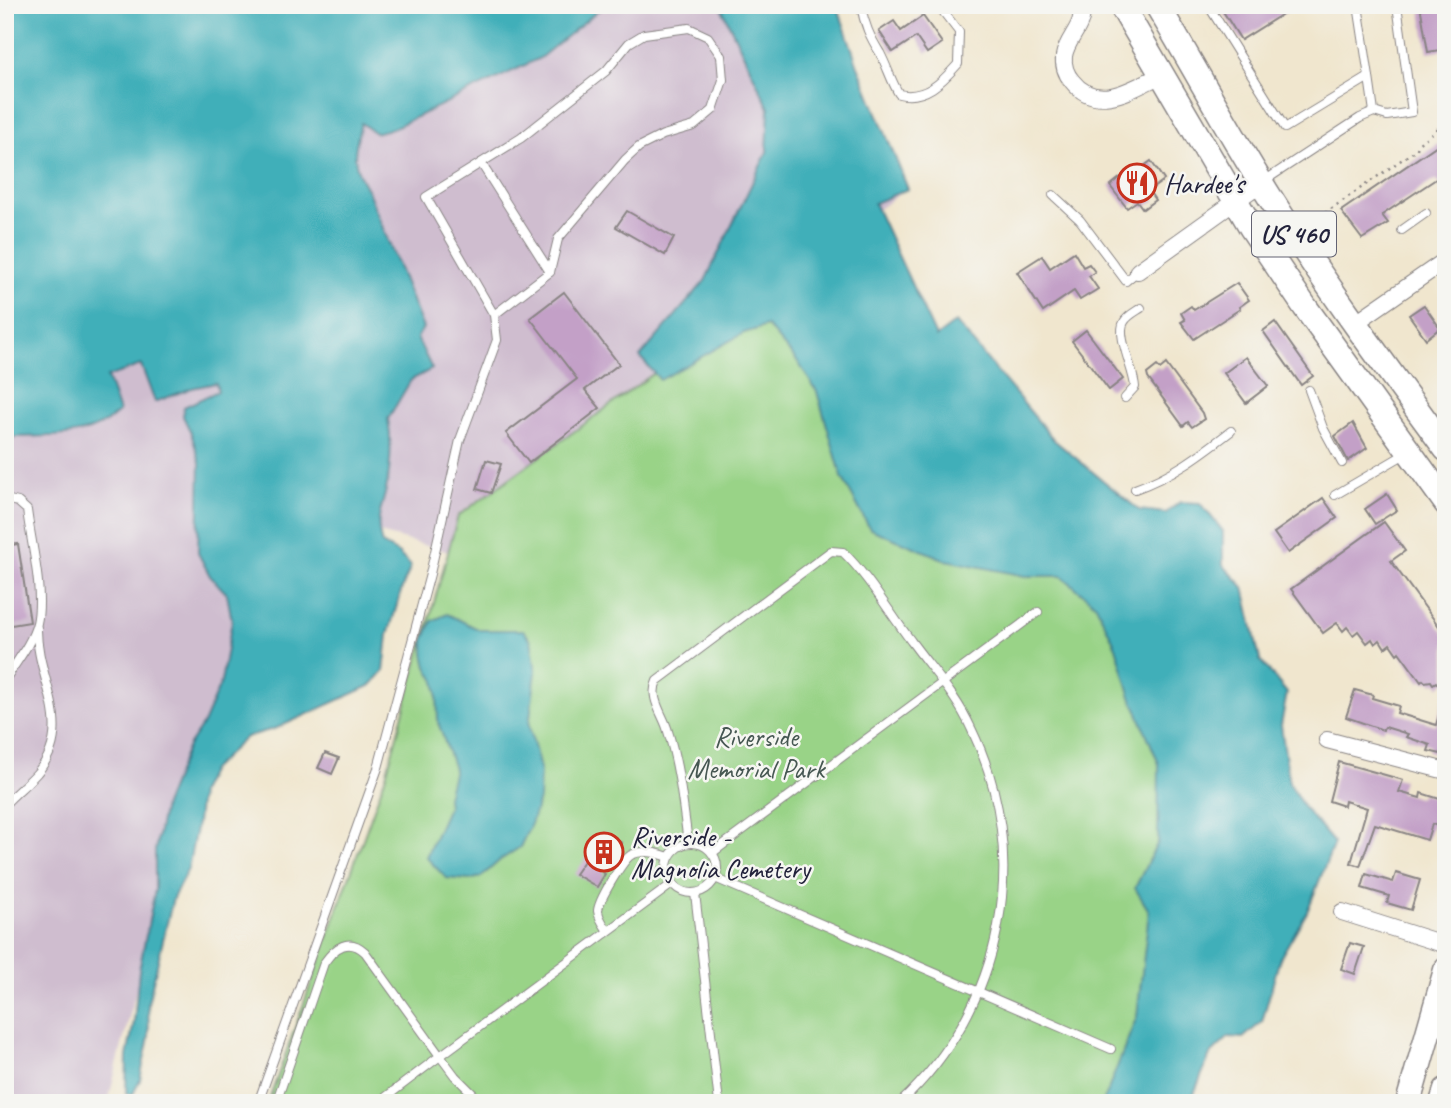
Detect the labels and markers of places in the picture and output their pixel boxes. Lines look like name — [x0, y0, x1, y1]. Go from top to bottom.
restaurant icon: Hardee's — [1116, 162, 1158, 204]
place label: Hardee's — [1164, 166, 1247, 201]
place label: Riverside - Magnolia Cemetery — [631, 819, 812, 886]
building icon: Riverside - Magnolia Cemetery — [583, 831, 625, 873]

